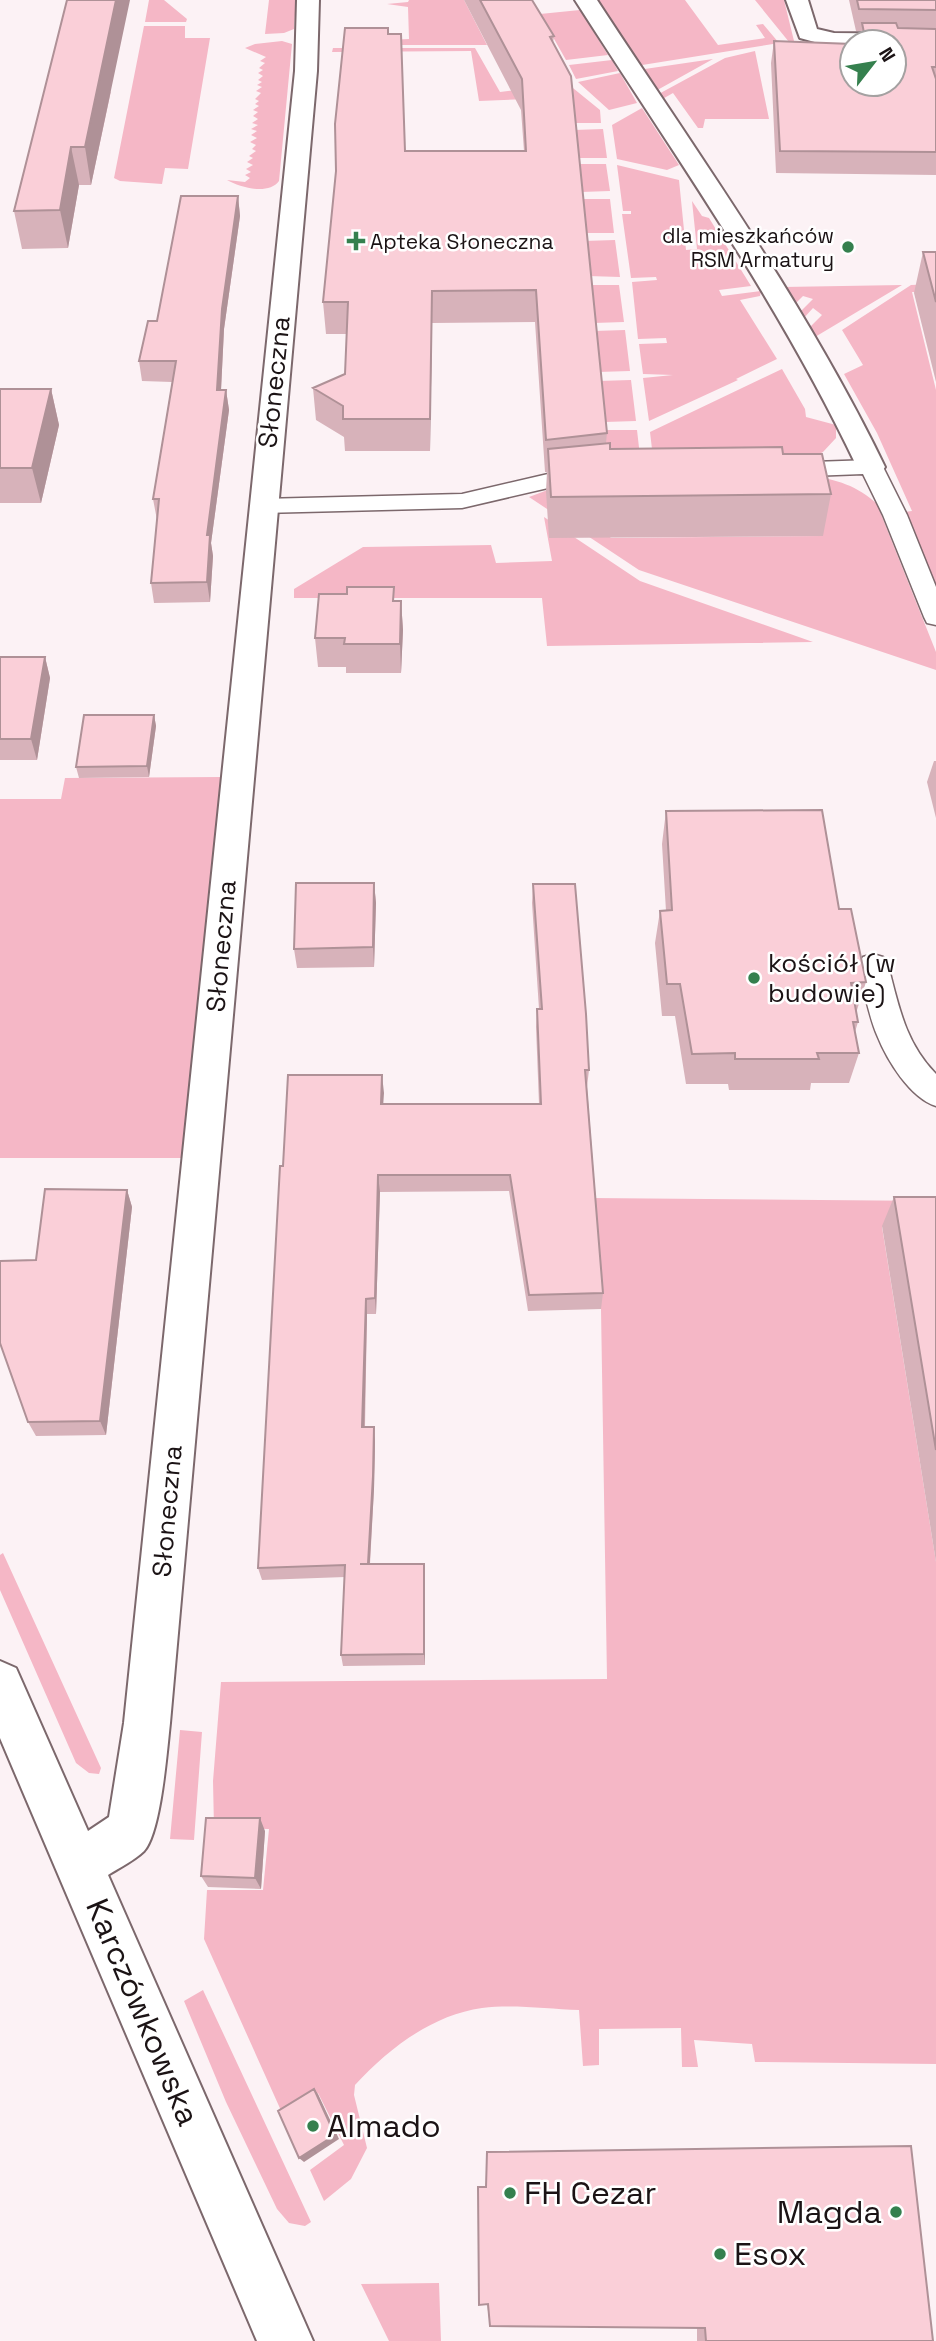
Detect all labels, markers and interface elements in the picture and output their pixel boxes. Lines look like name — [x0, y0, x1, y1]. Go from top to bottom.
north arrow — [838, 28, 908, 98]
text: N — [873, 43, 901, 66]
place label: dla mieszkańców RSM Armatury — [662, 222, 834, 273]
place label: Apteka Słoneczna — [370, 228, 554, 255]
marker: Apteka Słoneczna — [348, 233, 364, 249]
marker: dla mieszkańców RSM Armatury — [840, 239, 856, 255]
street label: Słoneczna — [250, 314, 298, 450]
street label: Słoneczna — [198, 879, 244, 1013]
place label: kościół (w budowie) — [768, 946, 896, 1010]
marker: kościół (w budowie) — [746, 970, 762, 986]
street label: Słoneczna — [144, 1444, 190, 1578]
street label: Karczówkowska — [77, 1893, 209, 2131]
place label: Almado — [327, 2106, 441, 2146]
marker: Almado — [305, 2118, 321, 2134]
place label: FH Cezar — [524, 2173, 656, 2213]
marker: FH Cezar — [502, 2185, 518, 2201]
place label: Magda — [777, 2192, 882, 2232]
marker: Magda — [888, 2204, 904, 2220]
place label: Esox — [734, 2234, 807, 2274]
marker: Esox — [712, 2246, 728, 2262]

